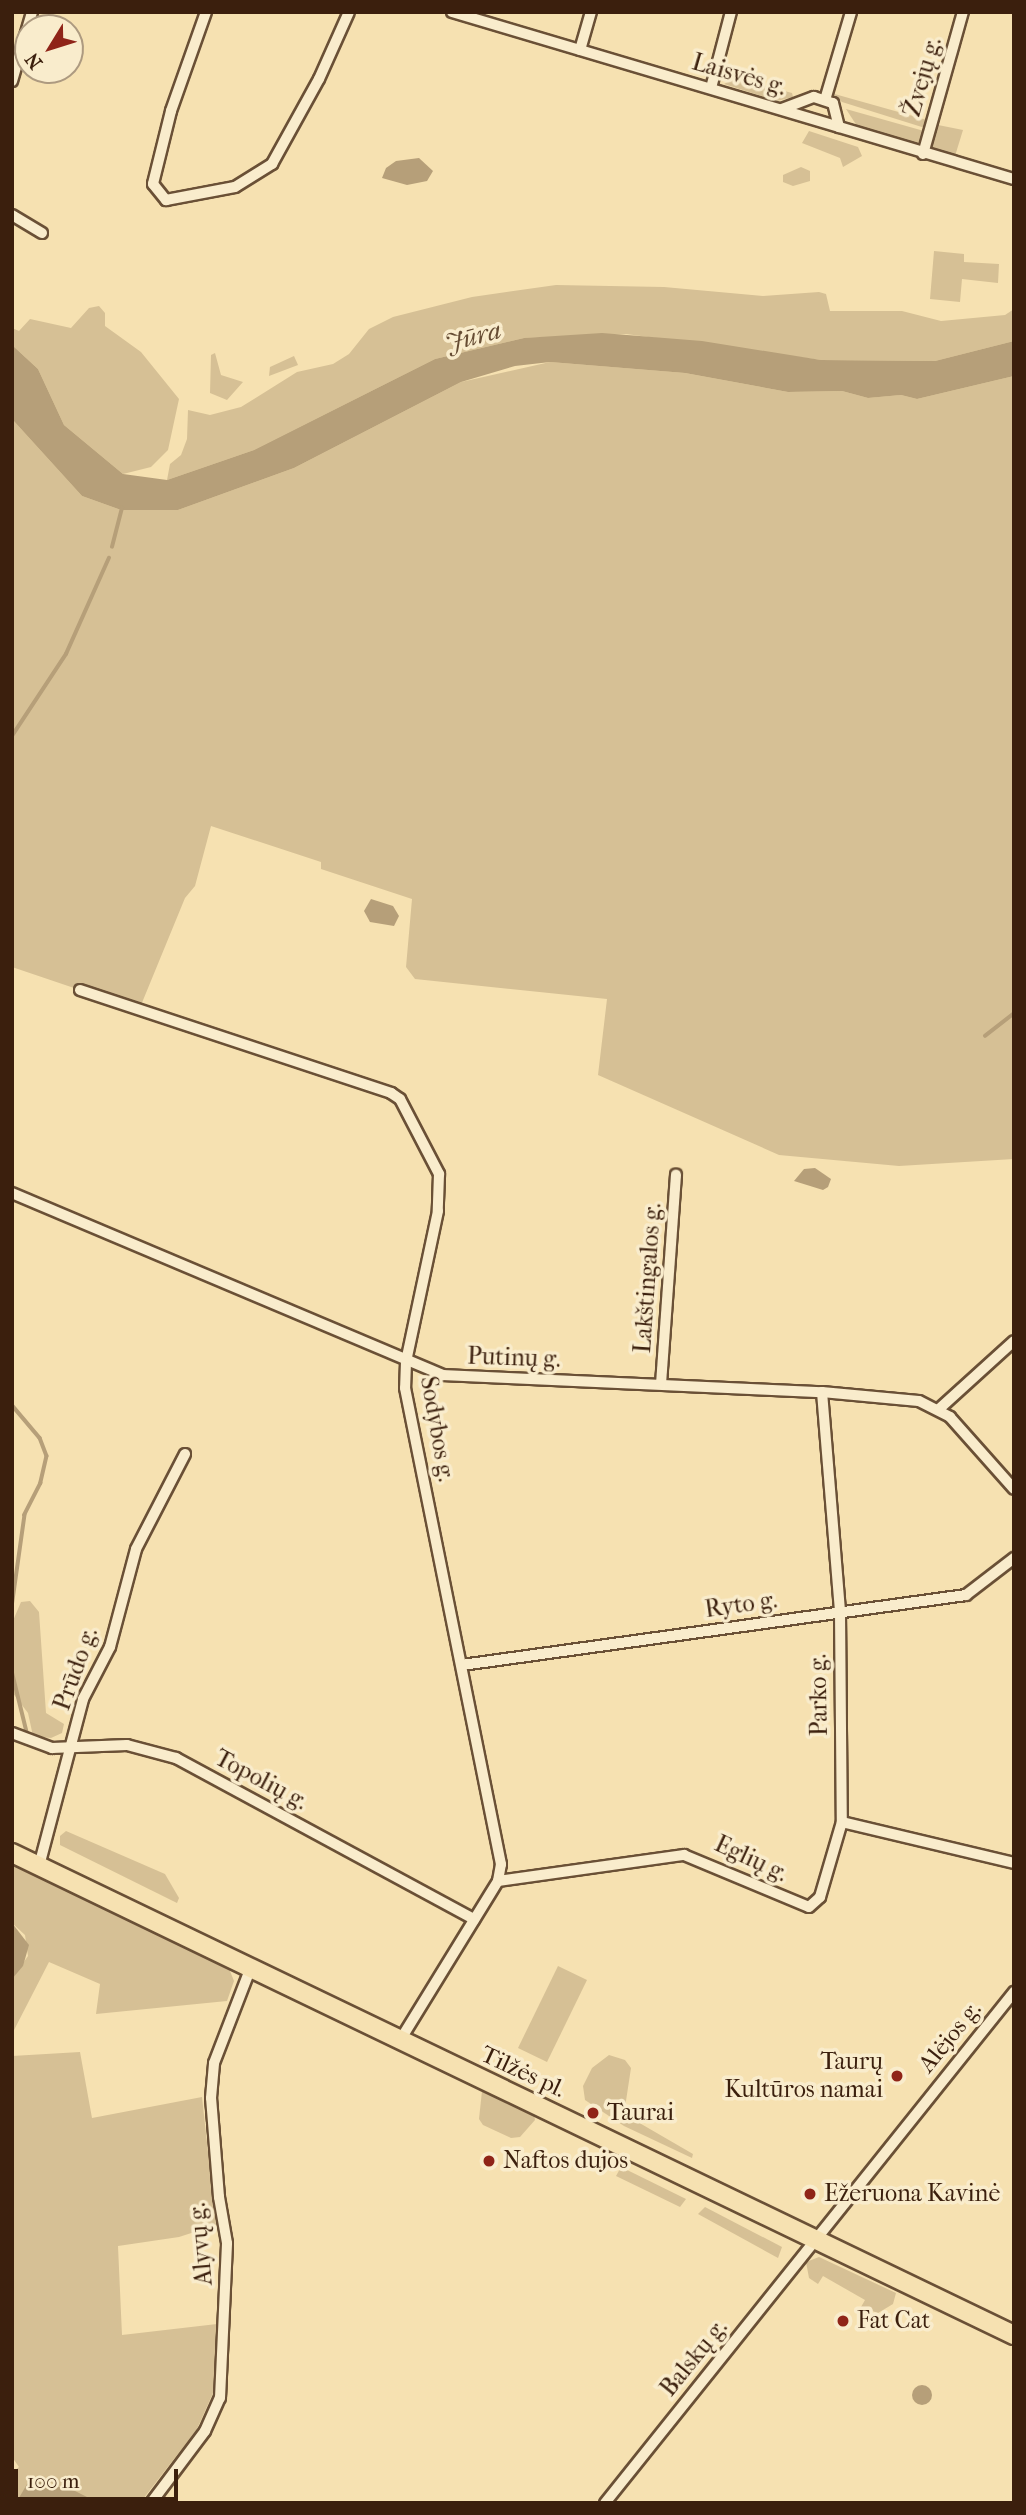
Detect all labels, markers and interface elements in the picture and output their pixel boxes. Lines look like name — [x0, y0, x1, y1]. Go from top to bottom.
north arrow — [14, 14, 84, 84]
street label: Žvejų g. — [898, 34, 948, 120]
text: N — [21, 48, 47, 73]
street label: Laisvės g. — [689, 48, 789, 102]
water label: Jūra — [442, 315, 504, 359]
street label: Lakštingalos g. — [628, 1202, 668, 1354]
street label: Putinų g. — [467, 1342, 561, 1374]
street label: Sodybos g. — [414, 1374, 460, 1484]
street label: Ryto g. — [703, 1586, 779, 1624]
street label: Prūdo g. — [48, 1624, 104, 1714]
street label: Parko g. — [804, 1654, 834, 1736]
street label: Topolių g. — [210, 1744, 312, 1816]
street label: Eglių g. — [710, 1830, 792, 1888]
street label: Alėjos g. — [913, 1995, 987, 2079]
street label: Tilžės pl. — [476, 2040, 570, 2104]
place label: Taurų Kultūros namai — [724, 2048, 883, 2104]
marker: Taurų Kultūros namai — [889, 2068, 905, 2084]
place label: Taurai — [607, 2099, 674, 2127]
marker: Taurai — [585, 2105, 601, 2121]
place label: Naftos dujos — [503, 2147, 628, 2175]
marker: Naftos dujos — [481, 2153, 497, 2169]
place label: Ežeruona Kavinė — [824, 2180, 1000, 2208]
marker: Ežeruona Kavinė — [802, 2186, 818, 2202]
street label: Alyvų g. — [183, 2202, 219, 2286]
place label: Fat Cat — [857, 2307, 930, 2335]
marker: Fat Cat — [835, 2313, 851, 2329]
street label: Balskų g. — [654, 2314, 734, 2402]
scale bar — [18, 2456, 182, 2500]
text: 100 m — [27, 2469, 80, 2493]

